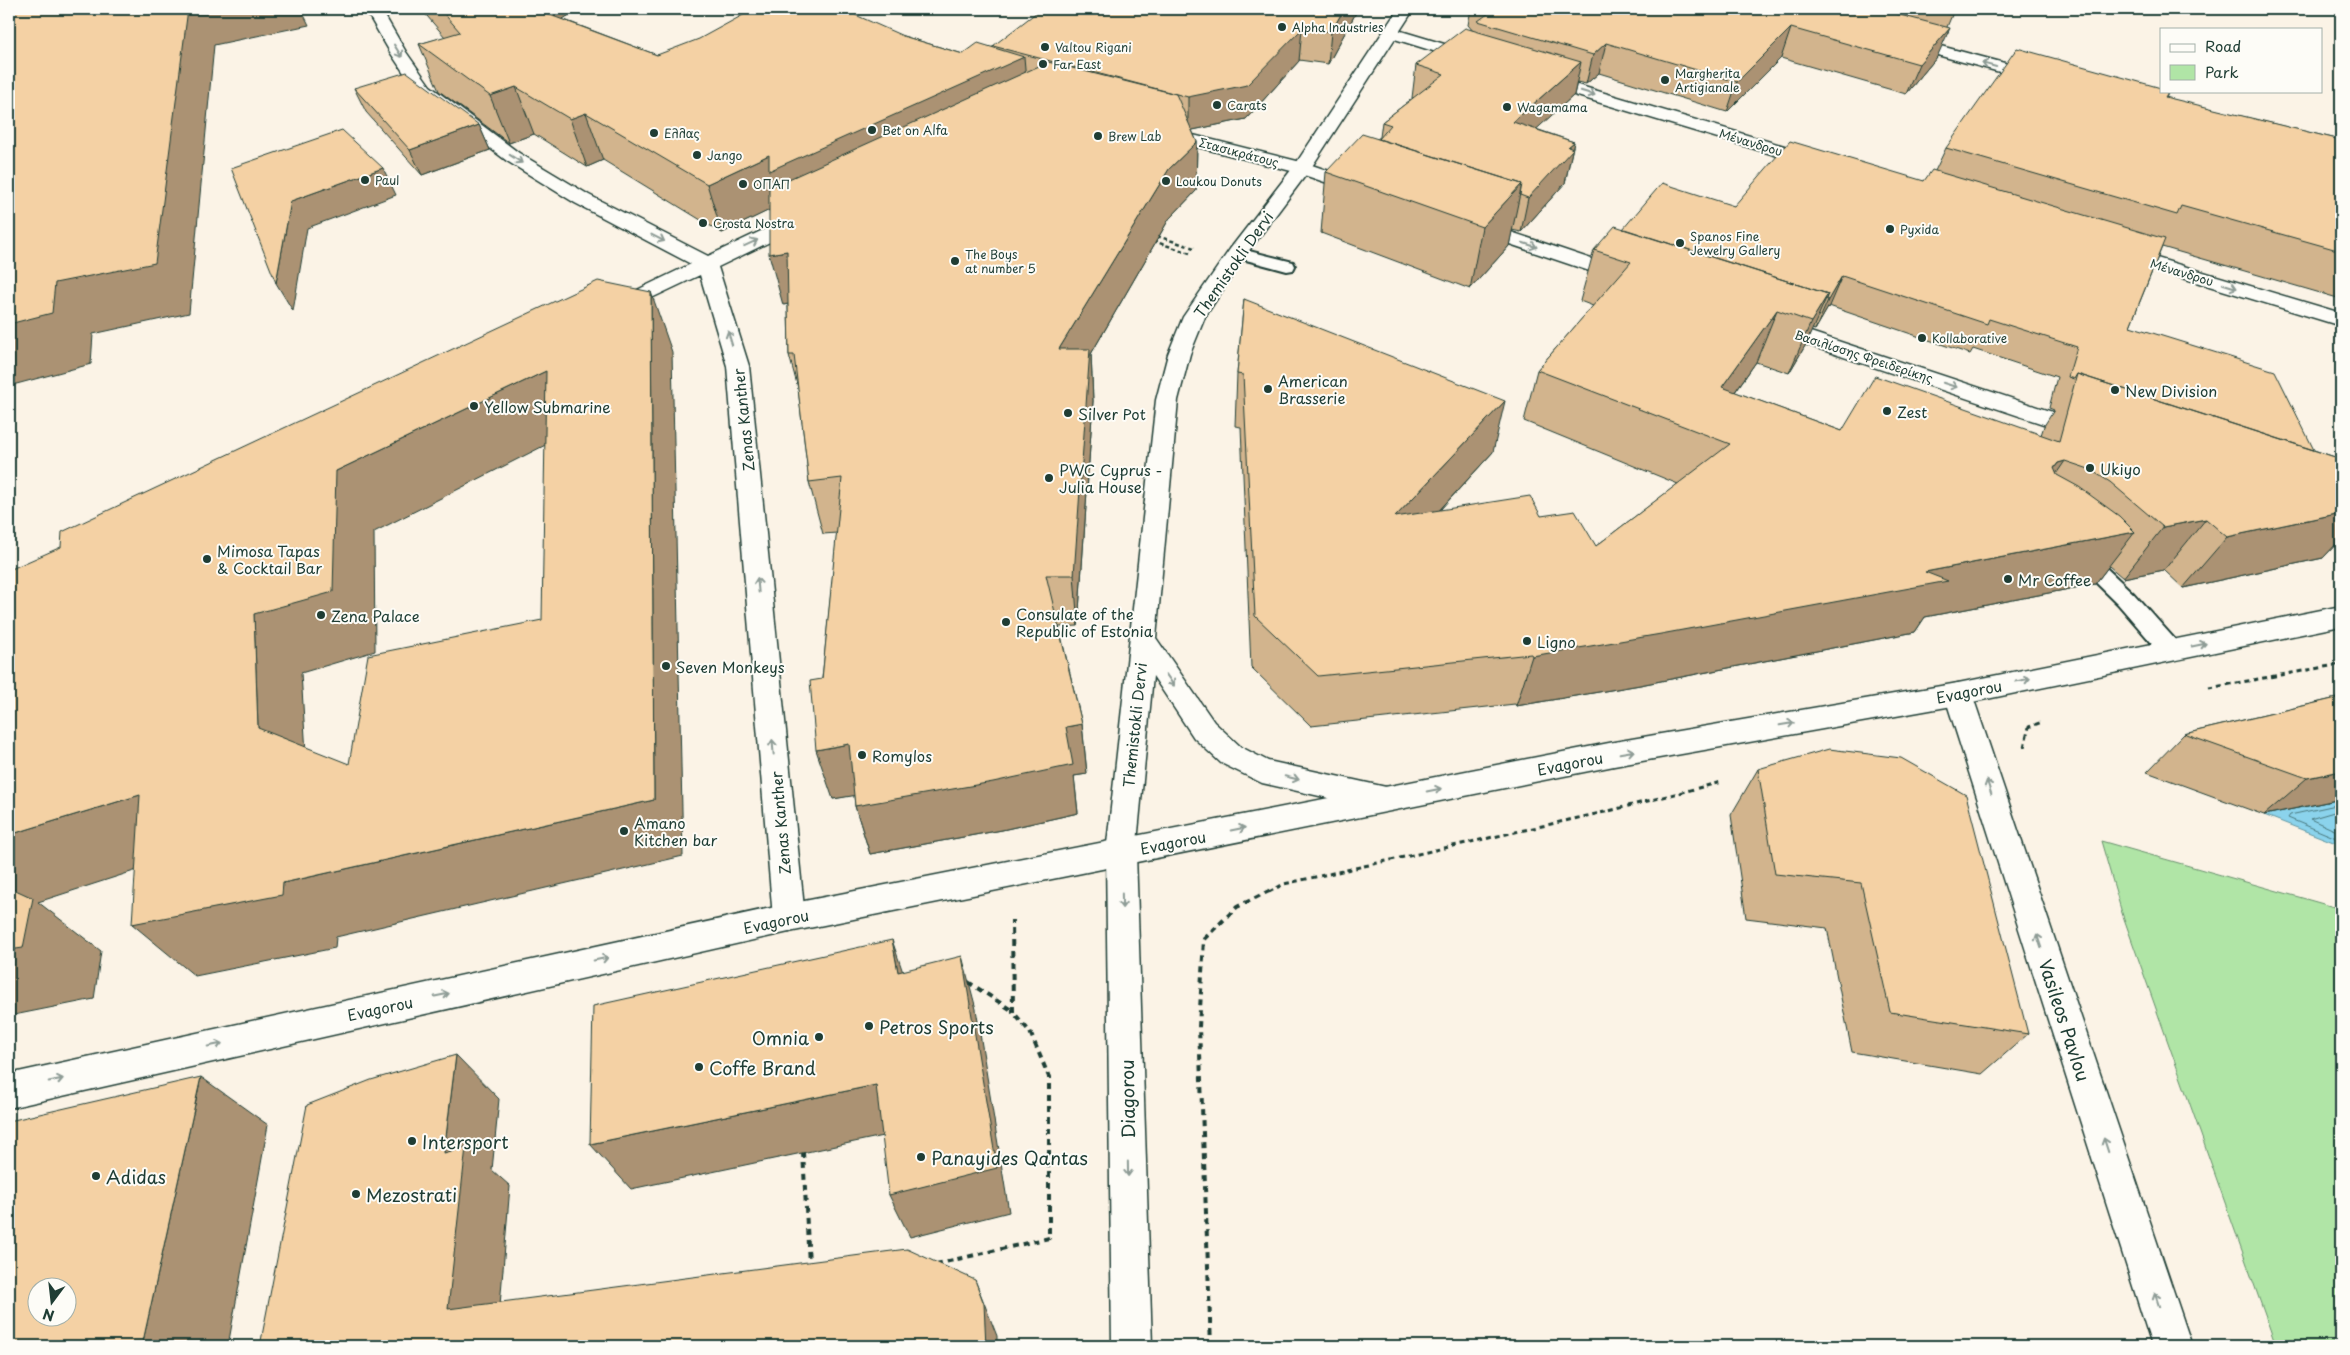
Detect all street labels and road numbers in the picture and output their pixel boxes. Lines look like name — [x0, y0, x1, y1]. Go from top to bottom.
street label: Μένανδρου — [1717, 124, 1785, 160]
street label: Στασικράτους — [1197, 133, 1281, 171]
street label: Themistokli Dervi — [1188, 206, 1278, 322]
street label: Μένανδρου — [2148, 254, 2216, 290]
street label: Βασιλίσσης Φρειδερίκης — [1793, 325, 1935, 387]
street label: Zenas Kanther — [726, 367, 760, 473]
street label: Themistokli Dervi — [1116, 661, 1152, 789]
street label: Evagorou — [1934, 673, 2004, 709]
street label: Evagorou — [1535, 745, 1605, 781]
street label: Zenas Kanther — [764, 770, 796, 876]
street label: Evagorou — [1138, 824, 1208, 860]
street label: Evagorou — [741, 903, 811, 939]
street label: Vasileos Pavlou — [2033, 955, 2097, 1085]
street label: Evagorou — [345, 990, 415, 1026]
street label: Diagorou — [1113, 1059, 1141, 1139]

